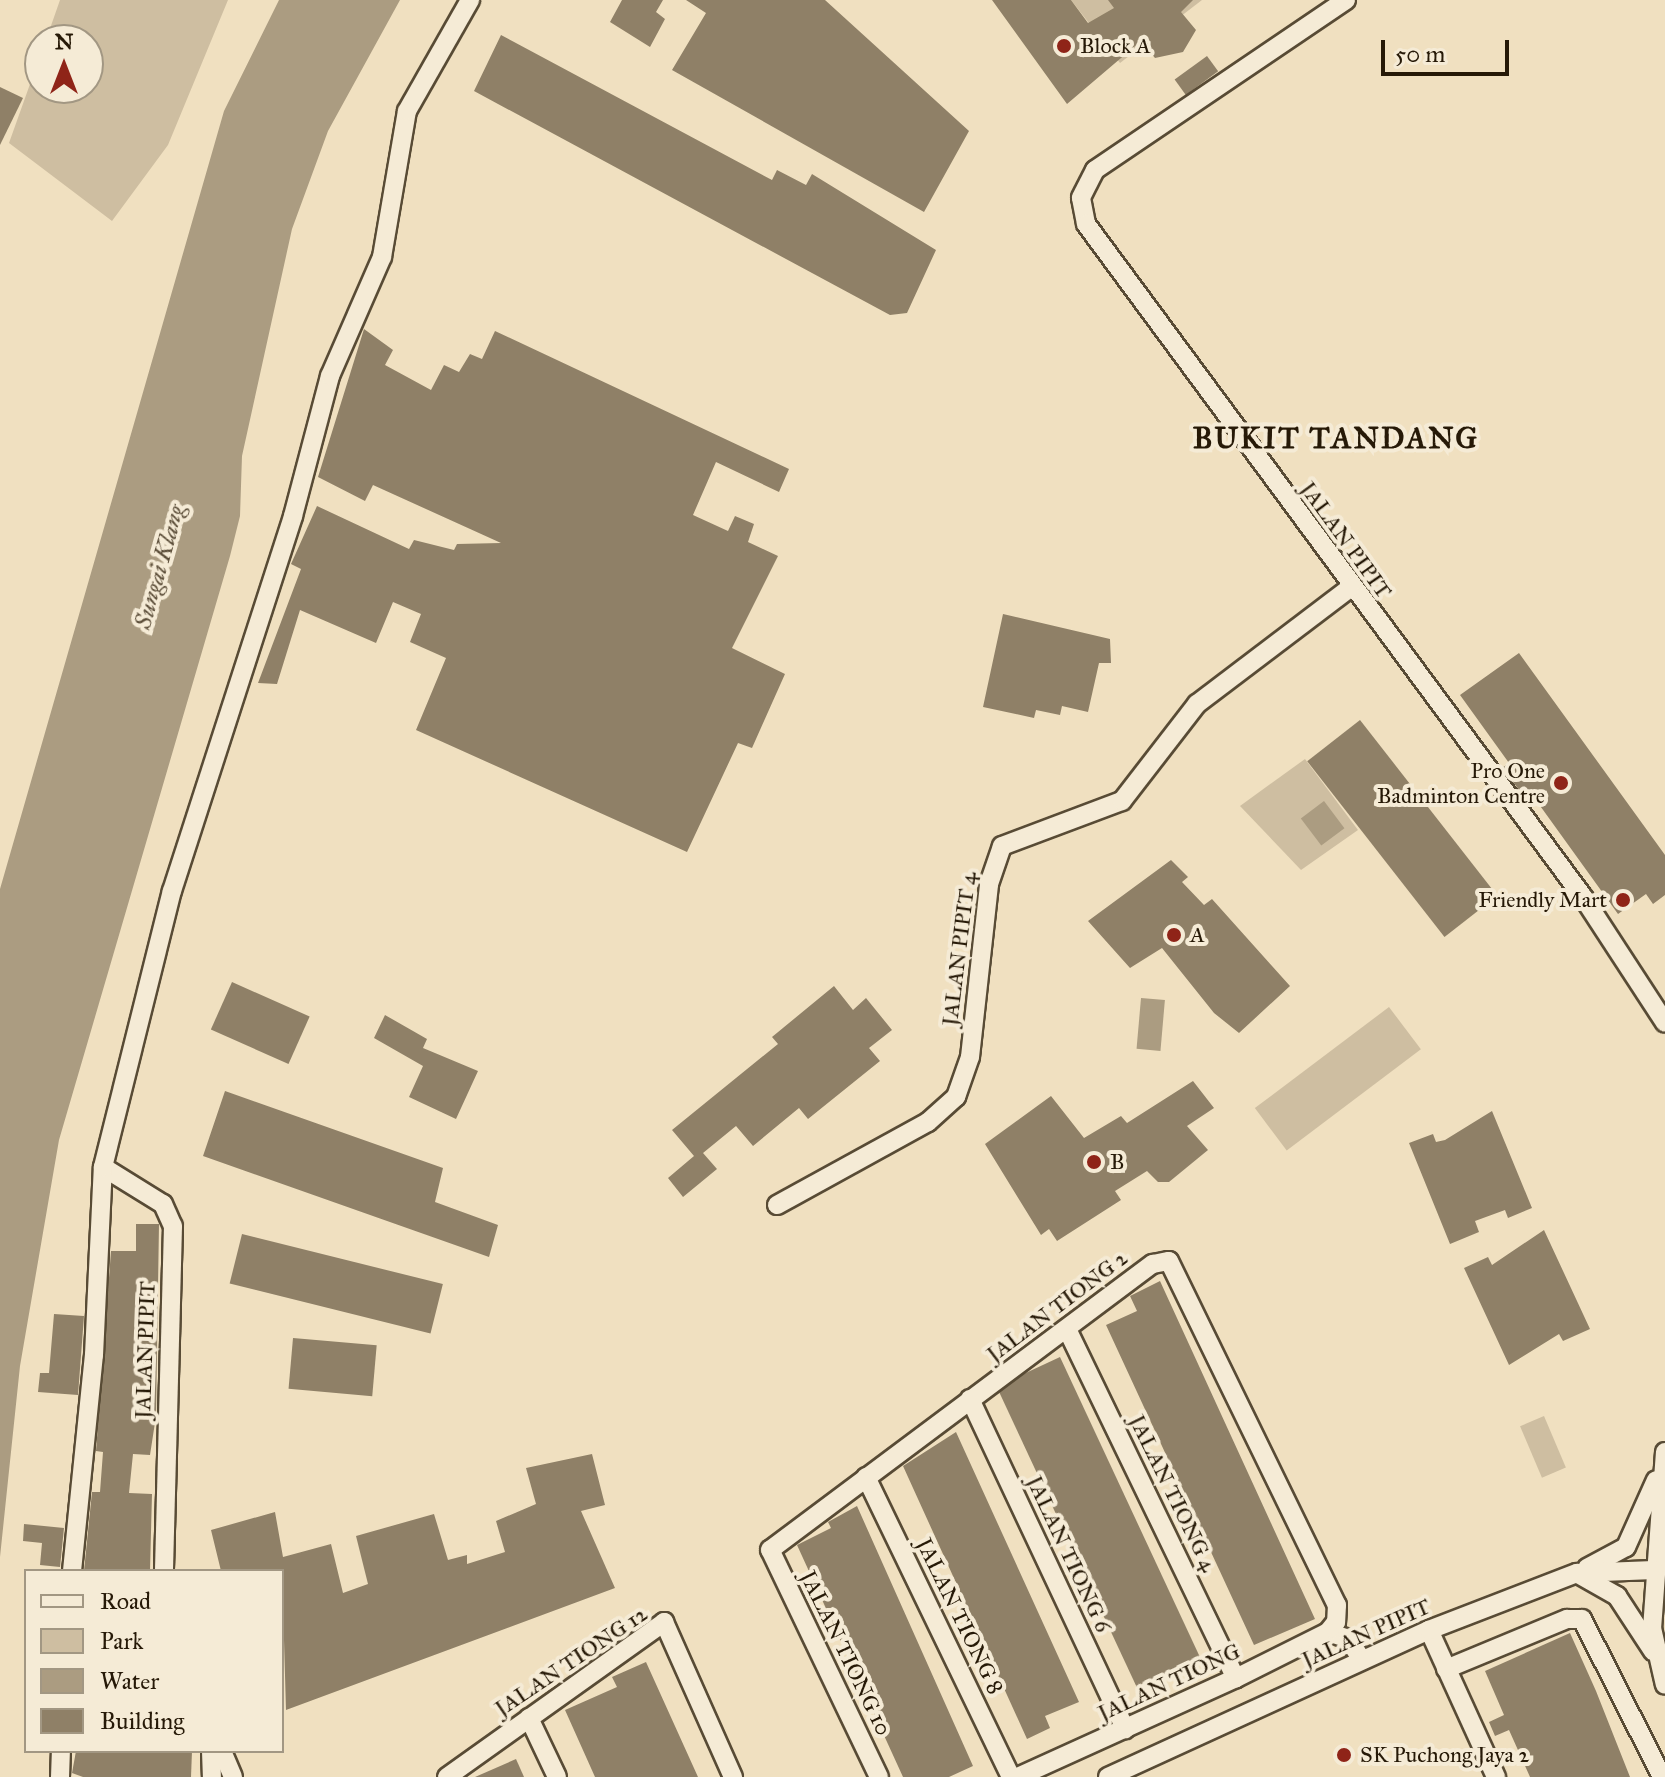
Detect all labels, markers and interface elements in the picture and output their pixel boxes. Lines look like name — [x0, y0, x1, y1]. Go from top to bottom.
north arrow — [24, 24, 104, 104]
scale bar — [1385, 24, 1513, 74]
text: N — [55, 28, 73, 55]
place label: Block A — [1080, 33, 1151, 59]
marker: Block A — [1055, 37, 1073, 55]
text: 50 m — [1395, 39, 1445, 69]
district label: BUKIT TANDANG — [1193, 420, 1479, 456]
street label: JALAN PIPIT — [1295, 477, 1397, 603]
water label: Sungai Klang — [129, 502, 191, 632]
place label: Pro One Badminton Centre — [1377, 757, 1545, 808]
marker: Pro One Badminton Centre — [1552, 774, 1570, 792]
street label: JALAN PIPIT 4 — [936, 871, 982, 1027]
place label: Friendly Mart — [1478, 887, 1607, 913]
marker: Friendly Mart — [1614, 891, 1632, 909]
place label: A — [1190, 922, 1205, 948]
marker: A — [1165, 926, 1183, 944]
place label: B — [1110, 1149, 1125, 1175]
marker: B — [1085, 1153, 1103, 1171]
street label: JALAN TIONG 2 — [981, 1244, 1133, 1368]
street label: JALAN PIPIT — [129, 1281, 161, 1419]
street label: JALAN TIONG 4 — [1124, 1410, 1222, 1576]
street label: JALAN TIONG 6 — [1021, 1471, 1117, 1637]
street label: JALAN TIONG 8 — [911, 1534, 1009, 1698]
street label: JALAN TIONG 10 — [795, 1566, 897, 1740]
legend — [24, 1569, 284, 1753]
text: Road — [100, 1586, 151, 1616]
street label: JALAN PIPIT — [1298, 1593, 1434, 1673]
street label: JALAN TIONG 12 — [490, 1600, 652, 1722]
text: Park — [100, 1626, 143, 1656]
street label: JALAN TIONG — [1094, 1638, 1244, 1726]
text: Water — [100, 1666, 159, 1696]
text: Building — [100, 1706, 185, 1736]
place label: SK Puchong Jaya 2 — [1360, 1742, 1529, 1768]
marker: SK Puchong Jaya 2 — [1335, 1746, 1353, 1764]

